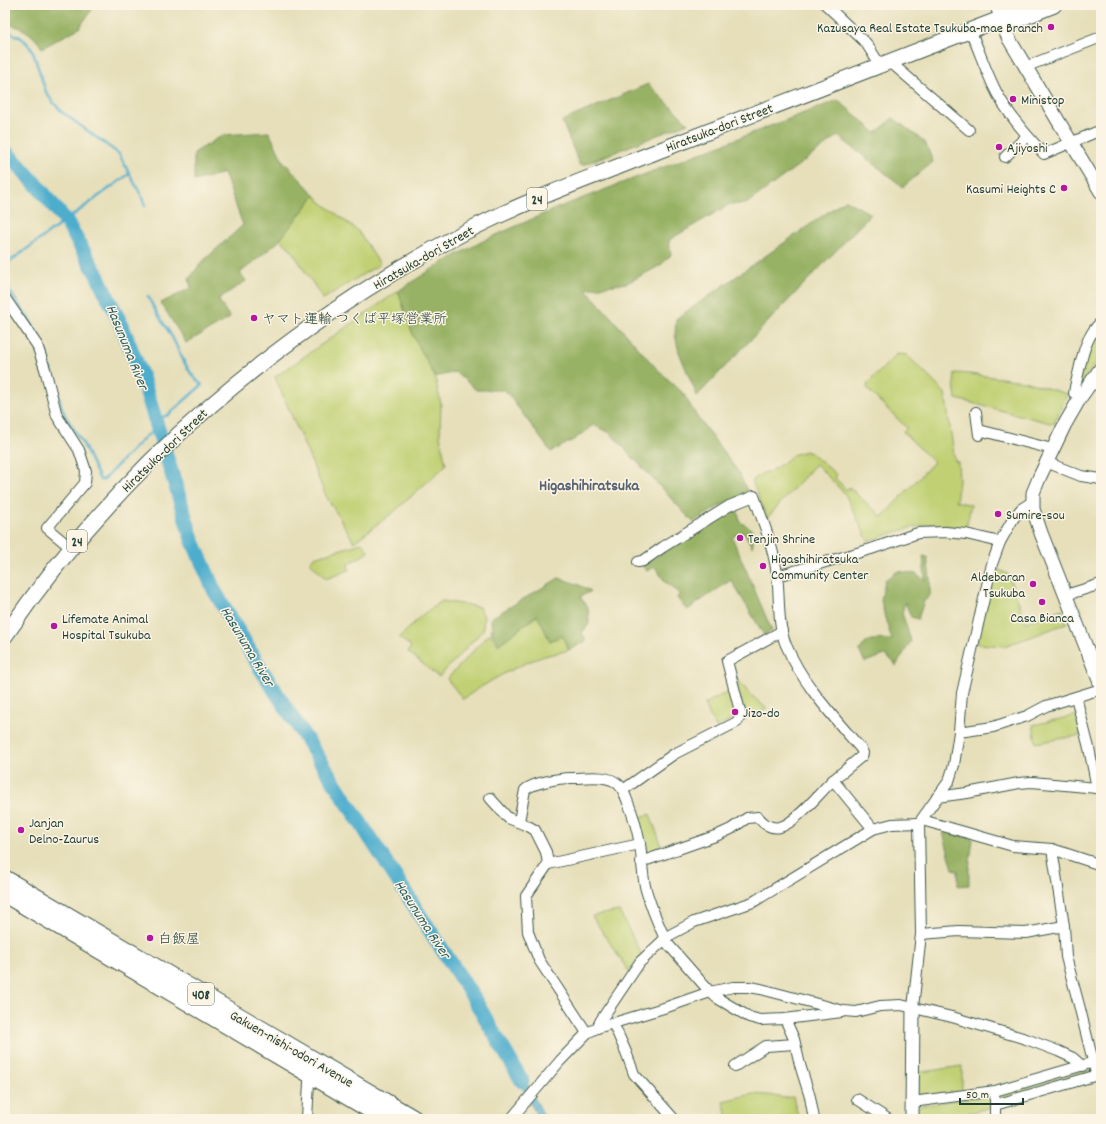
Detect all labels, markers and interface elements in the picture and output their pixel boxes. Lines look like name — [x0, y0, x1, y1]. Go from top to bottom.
place label: Kazusaya Real Estate Tsukuba-mae Branch — [817, 19, 1043, 39]
marker: Kazusaya Real Estate Tsukuba-mae Branch — [1046, 22, 1056, 32]
place label: Ministop — [1021, 91, 1065, 111]
marker: Ministop — [1008, 94, 1018, 104]
street label: Hiratsuka-dori Street — [663, 99, 776, 159]
place label: Ajiyoshi — [1007, 139, 1048, 159]
marker: Ajiyoshi — [994, 142, 1004, 152]
place label: Kasumi Heights C — [966, 180, 1056, 200]
marker: Kasumi Heights C — [1059, 183, 1069, 193]
road number: 24 — [527, 188, 547, 210]
street label: Hiratsuka-dori Street — [370, 222, 478, 296]
water label: Hasunuma River — [99, 302, 154, 395]
place label: ヤマト運輸 つくば平塚営業所 — [262, 310, 447, 330]
marker: ヤマト運輸 つくば平塚営業所 — [249, 313, 259, 323]
street label: Hiratsuka-dori Street — [118, 405, 213, 498]
district label: Higashihiratsuka — [539, 475, 640, 498]
place label: Sumire-sou — [1006, 506, 1065, 526]
marker: Sumire-sou — [993, 509, 1003, 519]
road number: 24 — [67, 530, 87, 552]
place label: Tenjin Shrine — [748, 530, 815, 550]
marker: Tenjin Shrine — [735, 533, 745, 543]
place label: Higashihiratsuka Community Center — [771, 550, 869, 586]
marker: Higashihiratsuka Community Center — [758, 561, 768, 571]
place label: Aldebaran Tsukuba — [970, 568, 1025, 604]
marker: Aldebaran Tsukuba — [1028, 579, 1038, 589]
marker: Casa Bianca — [1037, 597, 1047, 607]
water label: Hasunuma River — [214, 603, 280, 693]
place label: Casa Bianca — [1010, 609, 1074, 629]
place label: Lifemate Animal Hospital Tsukuba — [62, 610, 151, 646]
marker: Lifemate Animal Hospital Tsukuba — [49, 621, 59, 631]
place label: Jizo-do — [743, 704, 780, 724]
marker: Jizo-do — [730, 707, 740, 717]
place label: Janjan Delno-Zaurus — [29, 814, 99, 850]
marker: Janjan Delno-Zaurus — [16, 825, 26, 835]
water label: Hasunuma River — [388, 876, 456, 965]
place label: 白飯屋 — [158, 930, 200, 950]
marker: 白飯屋 — [145, 933, 155, 943]
road number: 408 — [188, 983, 214, 1005]
street label: Gakuen-nishi-odori Avenue — [225, 1006, 357, 1093]
scale bar — [960, 1080, 1023, 1106]
text: 50 m — [966, 1087, 989, 1104]

